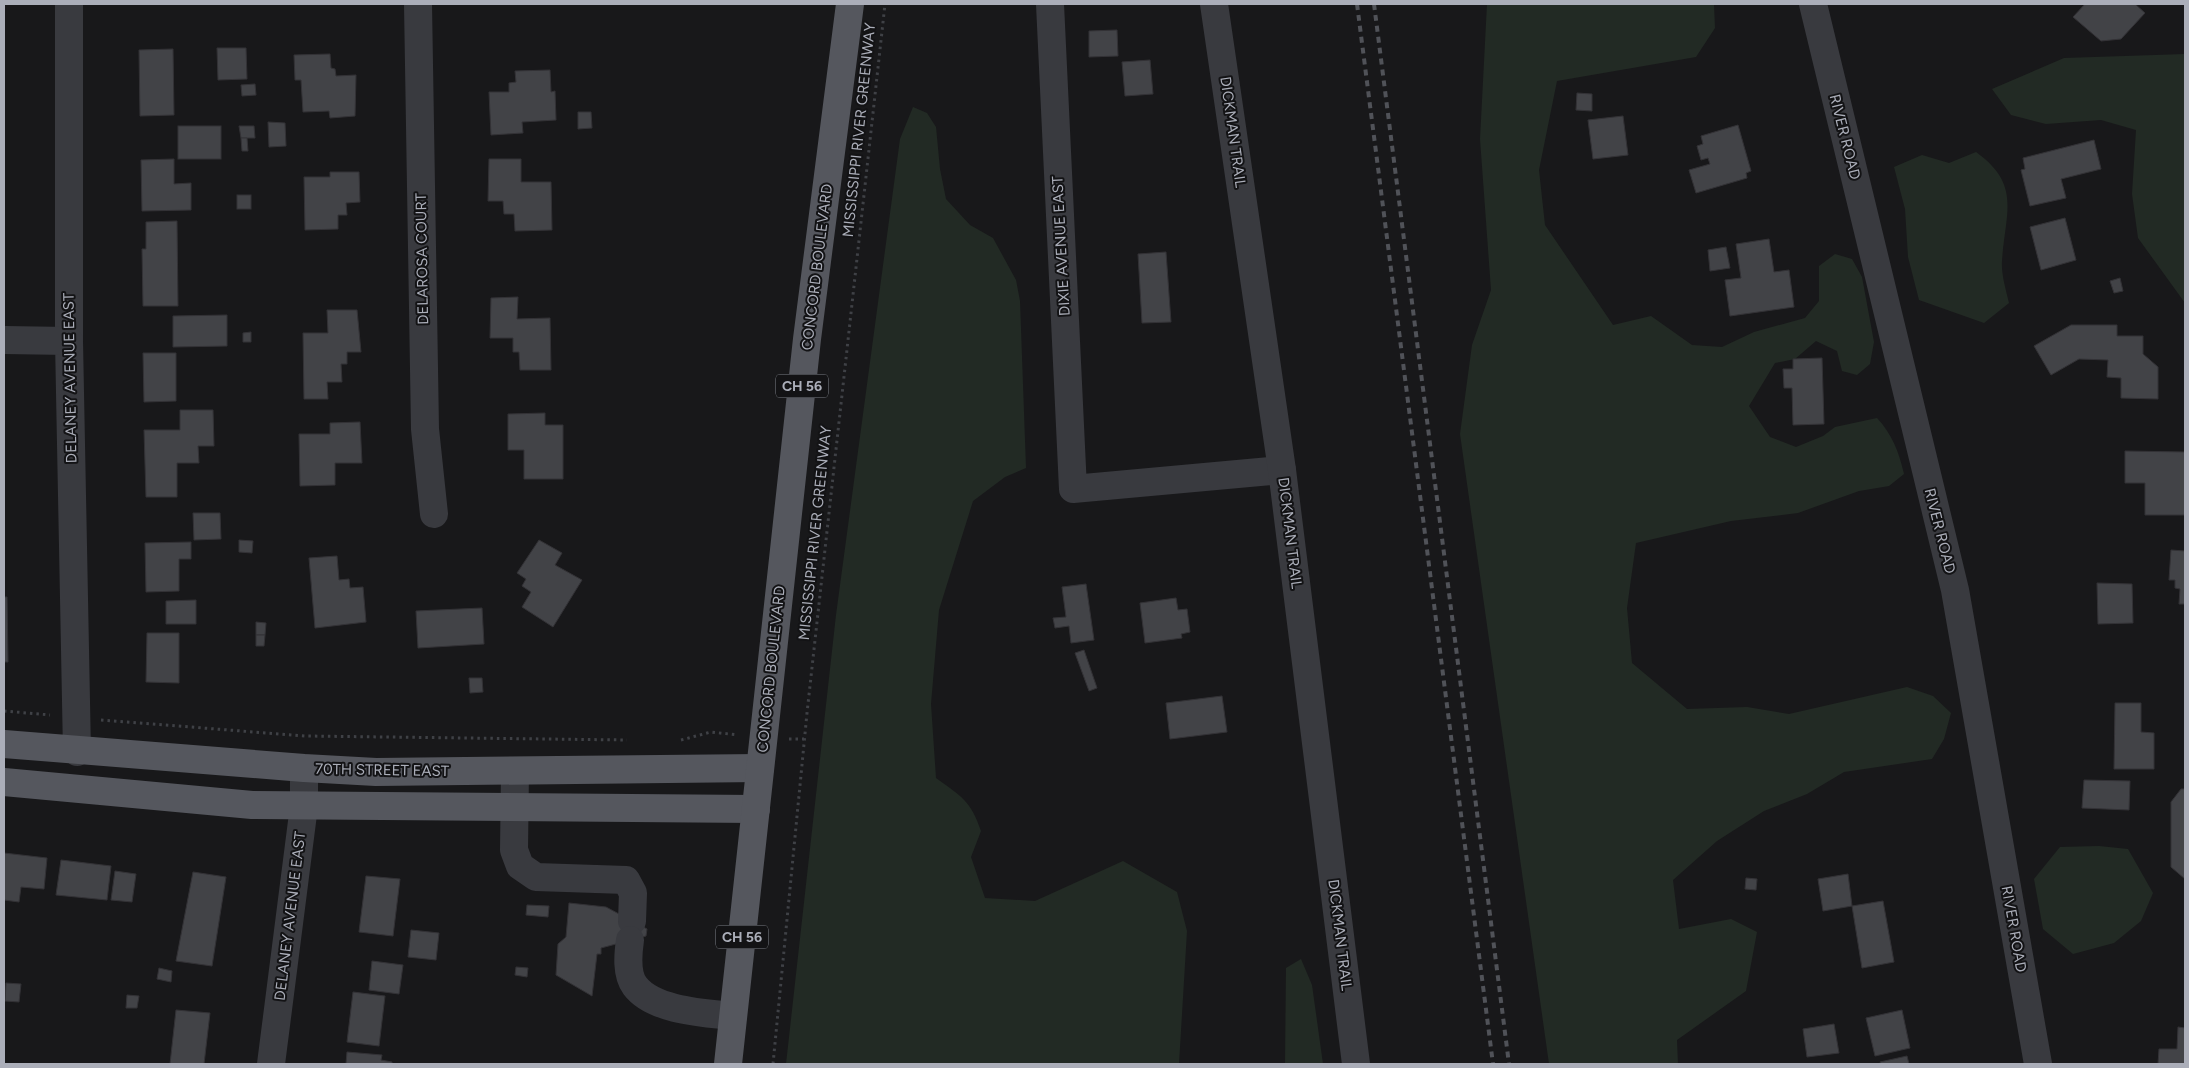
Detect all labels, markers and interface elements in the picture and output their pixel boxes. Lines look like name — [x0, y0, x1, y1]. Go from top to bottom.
street label: MISSISSIPPI RIVER GREENWAY — [839, 22, 879, 238]
street label: DICKMAN TRAIL — [1216, 75, 1250, 189]
street label: RIVER ROAD — [1826, 92, 1864, 182]
street label: DIXIE AVENUE EAST — [1048, 175, 1074, 317]
street label: CONCORD BOULEVARD — [798, 183, 836, 351]
street label: DELAROSA COURT — [412, 192, 432, 325]
street label: DELANEY AVENUE EAST — [60, 292, 80, 463]
road number: CH 56 — [776, 374, 828, 398]
street label: MISSISSIPPI RIVER GREENWAY — [795, 425, 835, 641]
street label: DICKMAN TRAIL — [1274, 476, 1306, 590]
street label: RIVER ROAD — [1921, 486, 1959, 576]
street label: CONCORD BOULEVARD — [753, 585, 789, 753]
street label: 70TH STREET EAST — [315, 760, 450, 780]
street label: DELANEY AVENUE EAST — [271, 830, 309, 1002]
street label: DICKMAN TRAIL — [1324, 878, 1356, 992]
street label: RIVER ROAD — [1998, 884, 2030, 974]
road number: CH 56 — [716, 926, 768, 949]

